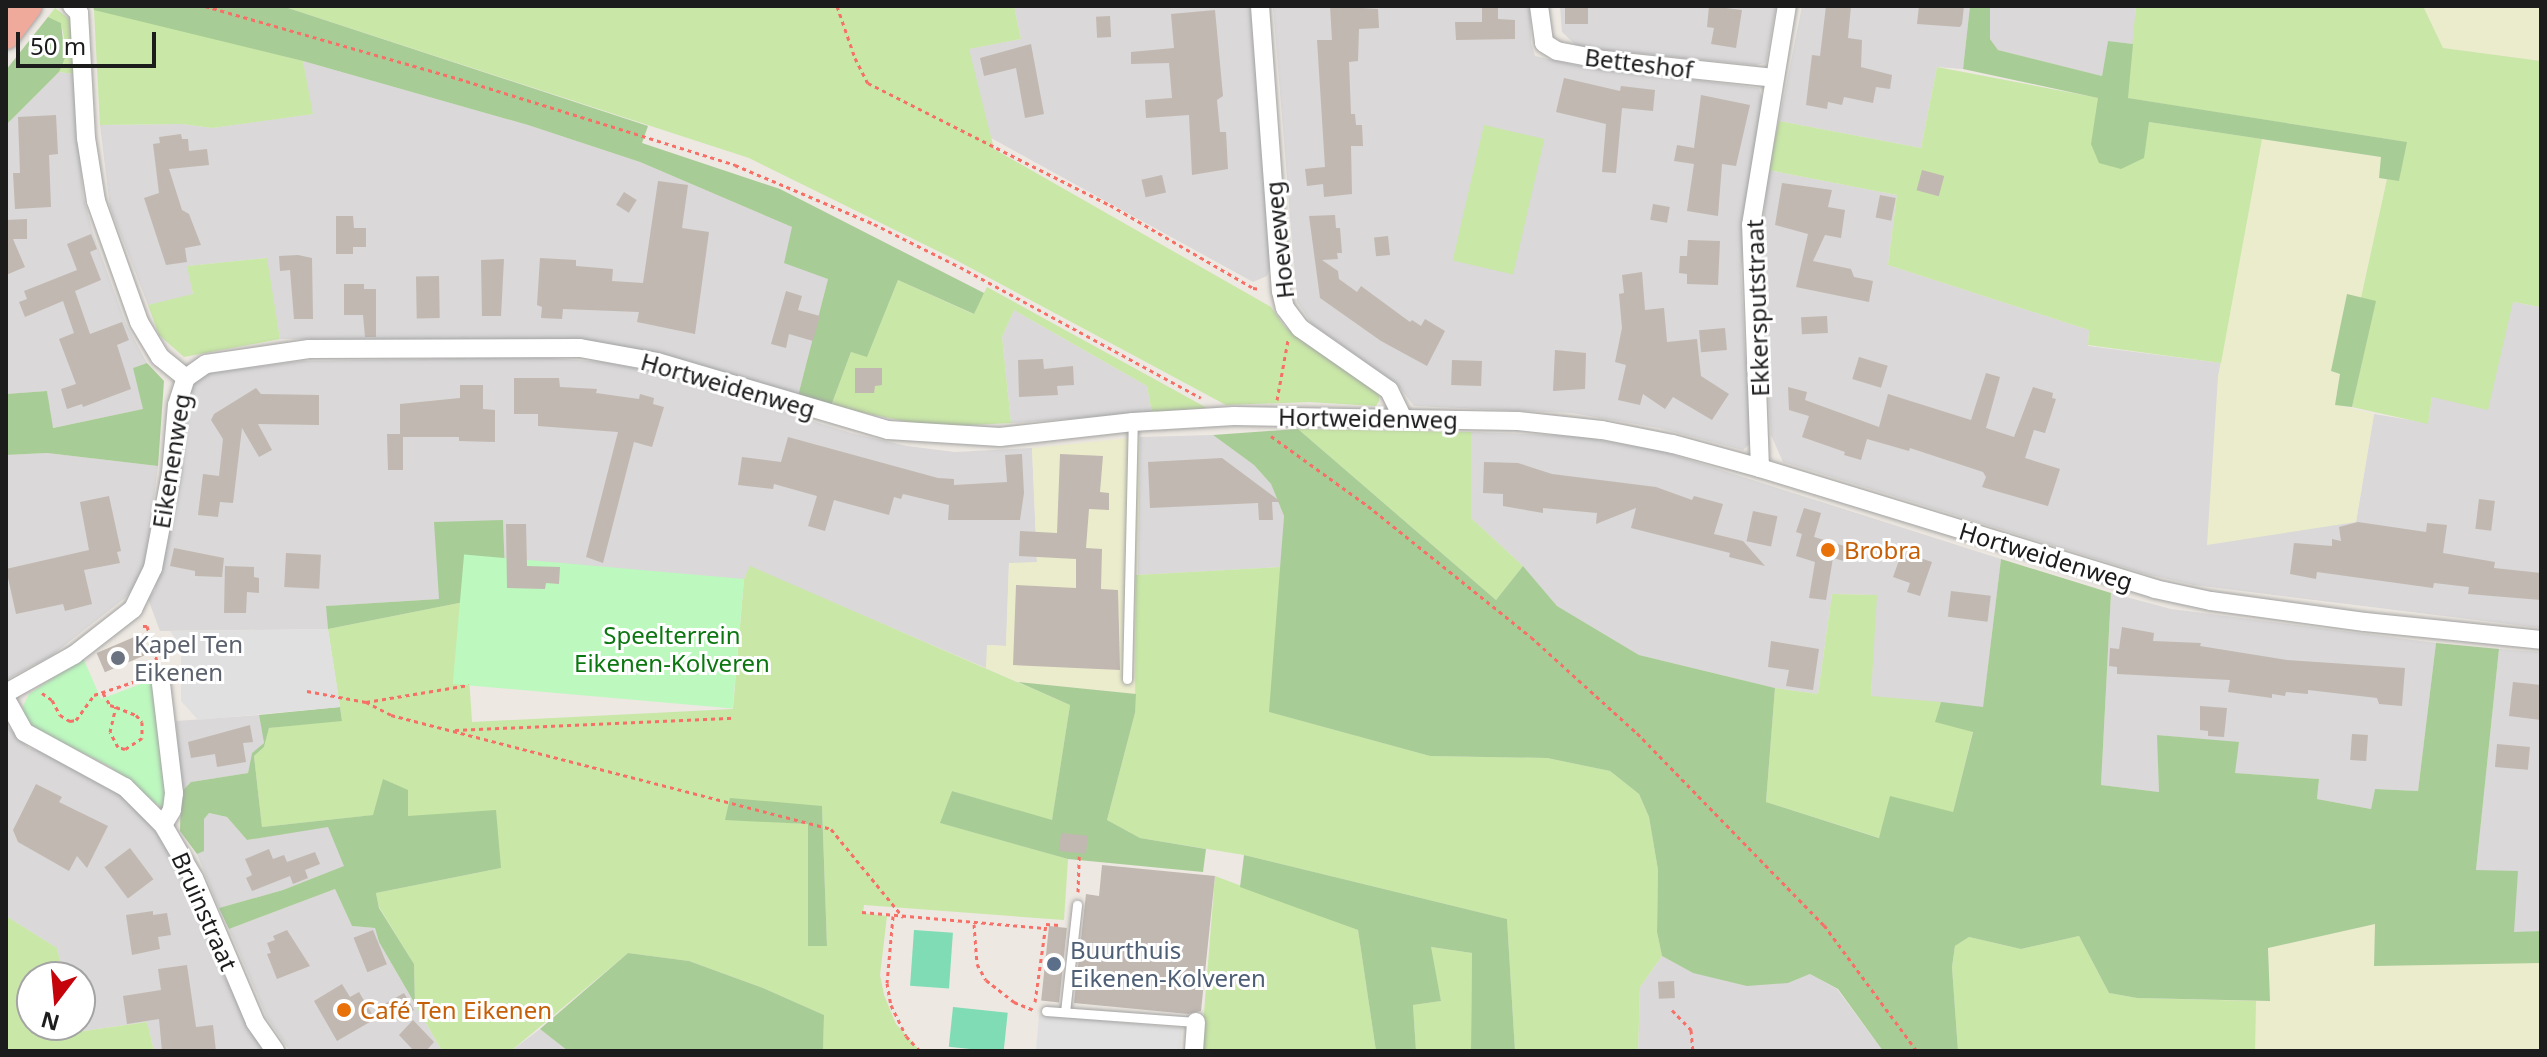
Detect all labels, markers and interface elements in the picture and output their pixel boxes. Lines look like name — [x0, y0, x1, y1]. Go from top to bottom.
scale bar — [20, 16, 160, 66]
text: 50 m — [30, 29, 86, 62]
street label: Betteshof — [1583, 42, 1695, 84]
street label: Hoeveweg — [1259, 180, 1299, 300]
street label: Ekkersputstraat — [1740, 219, 1774, 397]
street label: Hortweidenweg — [638, 346, 818, 424]
street label: Eikenenweg — [146, 391, 196, 531]
street label: Hortweidenweg — [1278, 402, 1458, 434]
street label: Hortweidenweg — [1956, 516, 2136, 596]
place label: Brobra — [1844, 536, 1921, 564]
marker: Brobra — [1819, 541, 1837, 559]
park label: Speelterrein Eikenen-Kolveren — [574, 621, 770, 677]
place label: Kapel Ten Eikenen — [134, 630, 243, 686]
marker: Kapel Ten Eikenen — [109, 649, 127, 667]
street label: Bruinstraat — [166, 847, 244, 975]
place label: Buurthuis Eikenen-Kolveren — [1070, 936, 1266, 992]
marker: Buurthuis Eikenen-Kolveren — [1045, 955, 1063, 973]
north arrow — [16, 961, 96, 1041]
place label: Café Ten Eikenen — [360, 996, 552, 1024]
marker: Café Ten Eikenen — [335, 1001, 353, 1019]
text: N — [37, 1005, 63, 1039]

